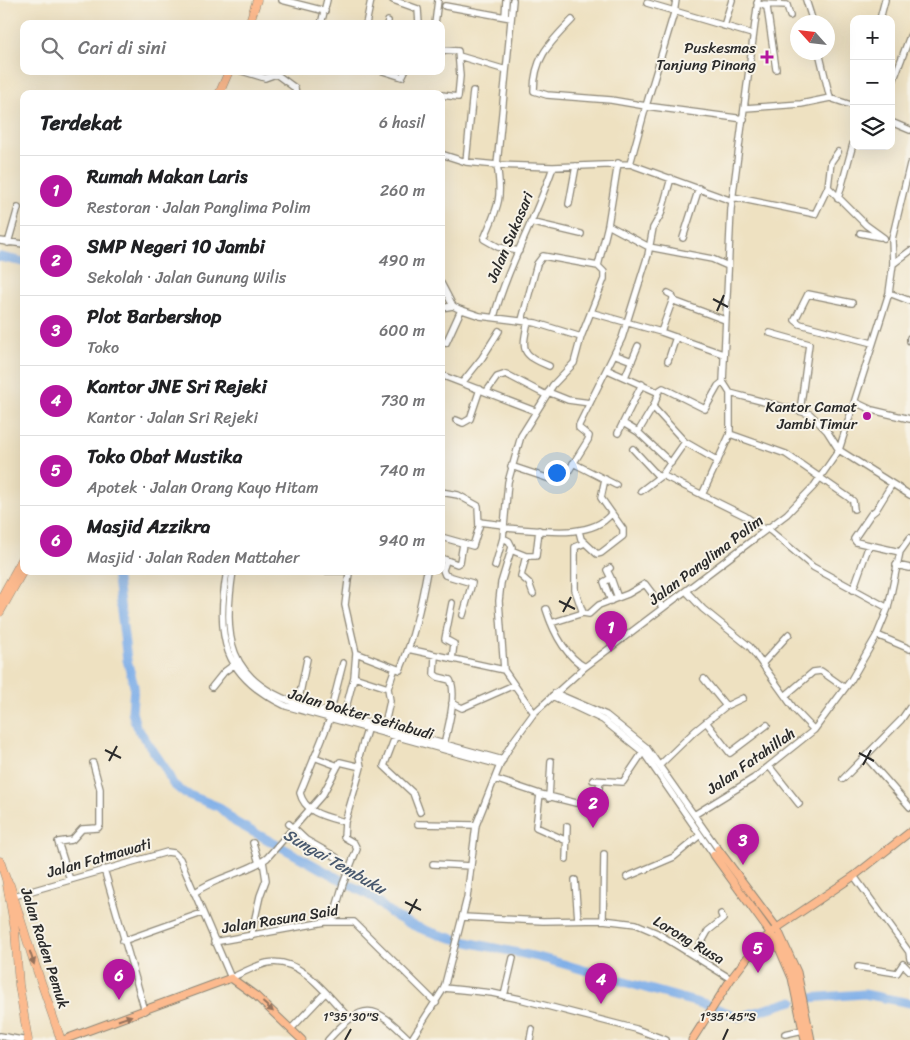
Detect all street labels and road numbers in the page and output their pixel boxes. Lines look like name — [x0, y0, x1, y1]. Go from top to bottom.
street label: Jalan Sukasari — [479, 187, 541, 287]
street label: Jalan Panglima Polim — [642, 508, 769, 613]
street label: Jalan Dokter Setiabudi — [284, 681, 438, 747]
street label: Jalan Fatahillah — [700, 721, 801, 802]
street label: Jalan Fatmawati — [43, 830, 155, 886]
street label: Jalan Raden Pemuk — [13, 883, 77, 1012]
street label: Jalan Rasuna Said — [219, 897, 341, 941]
street label: Lorong Rusa — [648, 908, 730, 972]

